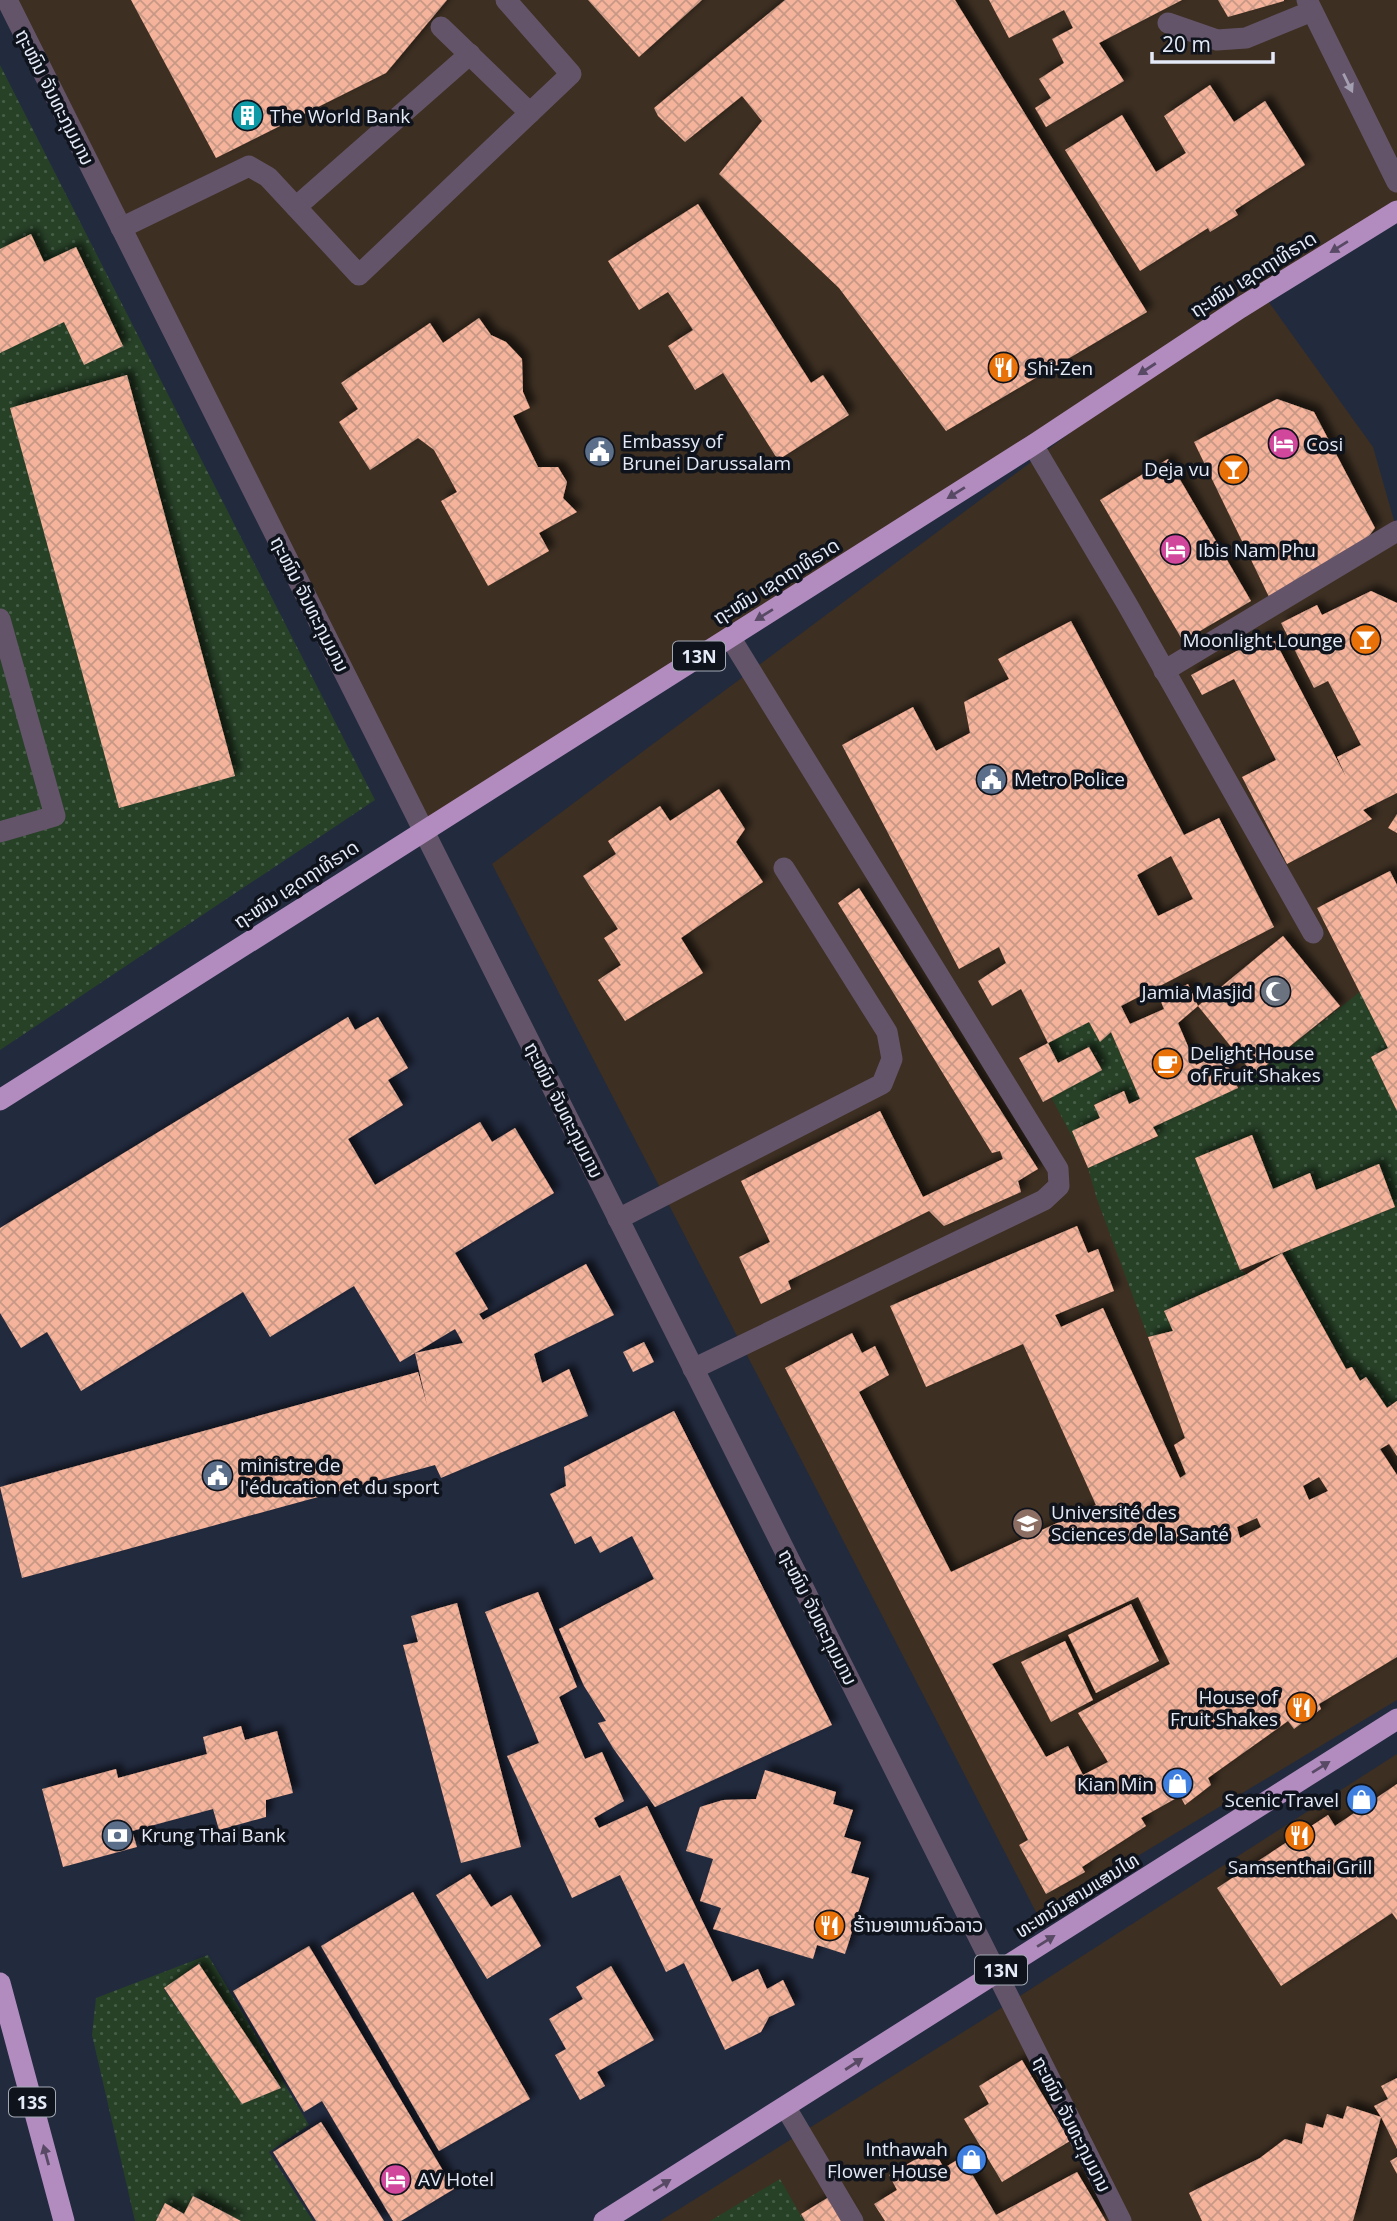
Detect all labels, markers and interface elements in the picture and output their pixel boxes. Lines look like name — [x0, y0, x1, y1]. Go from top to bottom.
scale bar — [1152, 21, 1273, 65]
street label: ຖະໜົນ ຈັນທະກຸມມານ — [9, 24, 101, 170]
text: 20 m — [1162, 30, 1211, 58]
one-way arrow — [1342, 73, 1354, 93]
building icon: The World Bank — [230, 99, 264, 133]
place label: The World Bank — [270, 103, 410, 129]
street label: ຖະໜົນ ເຊດຖາທິຣາດ — [1185, 225, 1321, 323]
one-way arrow — [1330, 241, 1349, 254]
restaurant icon: Shi-Zen — [987, 351, 1021, 385]
place label: Shi-Zen — [1027, 355, 1093, 381]
one-way arrow — [1138, 362, 1156, 376]
hotel icon: Cosi — [1266, 427, 1300, 461]
place label: Embassy of Brunei Darussalam — [622, 428, 791, 476]
place label: Cosi — [1306, 431, 1343, 457]
public building icon: Embassy of Brunei Darussalam — [582, 435, 616, 469]
bar icon: Deja vu — [1216, 452, 1250, 486]
place label: Deja vu — [1144, 456, 1210, 482]
one-way arrow — [947, 486, 966, 499]
street label: ຖະໜົນ ຈັນທະກຸມມານ — [264, 531, 356, 677]
street label: ຖະໜົນ ເຊດຖາທິຣາດ — [708, 532, 844, 630]
hotel icon: Ibis Nam Phu — [1158, 533, 1192, 567]
place label: Ibis Nam Phu — [1198, 537, 1316, 563]
one-way arrow — [755, 608, 774, 621]
bar icon: Moonlight Lounge — [1349, 623, 1383, 657]
place label: Moonlight Lounge — [1182, 627, 1343, 653]
road number: 13N — [673, 642, 725, 670]
public building icon: Metro Police — [974, 762, 1008, 796]
place label: Metro Police — [1014, 766, 1125, 792]
street label: ຖະໜົນ ເຊດຖາທິຣາດ — [228, 834, 364, 934]
mosque icon: Jamia Masjid — [1259, 975, 1293, 1009]
place label: Jamia Masjid — [1140, 979, 1253, 1005]
street label: ຖະໜົນ ຈັນທະກຸມມານ — [518, 1037, 610, 1183]
place label: Delight House of Fruit Shakes — [1190, 1040, 1321, 1088]
cafe icon: Delight House of Fruit Shakes — [1150, 1047, 1184, 1081]
place label: ministre de l'éducation et du sport — [240, 1452, 440, 1500]
public building icon: ministre de l'éducation et du sport — [200, 1459, 234, 1493]
place label: Université des Sciences de la Santé — [1051, 1499, 1229, 1547]
school or university icon: Université des Sciences de la Santé — [1011, 1506, 1045, 1540]
street label: ຖະໜົນ ຈັນທະກຸມມານ — [772, 1544, 864, 1690]
place label: House of Fruit Shakes — [1170, 1684, 1280, 1732]
restaurant icon: House of Fruit Shakes — [1284, 1691, 1318, 1725]
one-way arrow — [1311, 1760, 1331, 1773]
shop icon: Kian Min — [1160, 1767, 1194, 1801]
place label: Kian Min — [1077, 1771, 1154, 1797]
shop icon: Scenic Travel — [1345, 1783, 1379, 1817]
place label: Scenic Travel — [1225, 1787, 1339, 1813]
bank icon: Krung Thai Bank — [101, 1818, 135, 1852]
restaurant icon: Samsenthai Grill — [1283, 1819, 1317, 1853]
place label: Krung Thai Bank — [141, 1822, 286, 1848]
street label: ທະຫນົນສາມແສນໄທ — [1010, 1847, 1144, 1943]
place label: Samsenthai Grill — [1228, 1854, 1372, 1880]
restaurant icon: ຮ້ານອາຫານຄົວລາວ — [813, 1908, 847, 1942]
place label: ຮ້ານອາຫານຄົວລາວ — [853, 1912, 983, 1938]
one-way arrow — [1036, 1935, 1056, 1948]
road number: 13N — [975, 1956, 1027, 1984]
street label: ຖະໜົນ ຈັນທະກຸມມານ — [1026, 2051, 1118, 2197]
one-way arrow — [845, 2057, 864, 2070]
road number: 13S — [9, 2088, 55, 2116]
place label: Inthawah Flower House — [827, 2136, 948, 2184]
shop icon: Inthawah Flower House — [954, 2143, 988, 2177]
one-way arrow — [41, 2144, 51, 2165]
hotel icon: AV Hotel — [378, 2162, 412, 2196]
place label: AV Hotel — [418, 2166, 494, 2192]
one-way arrow — [652, 2178, 671, 2191]

